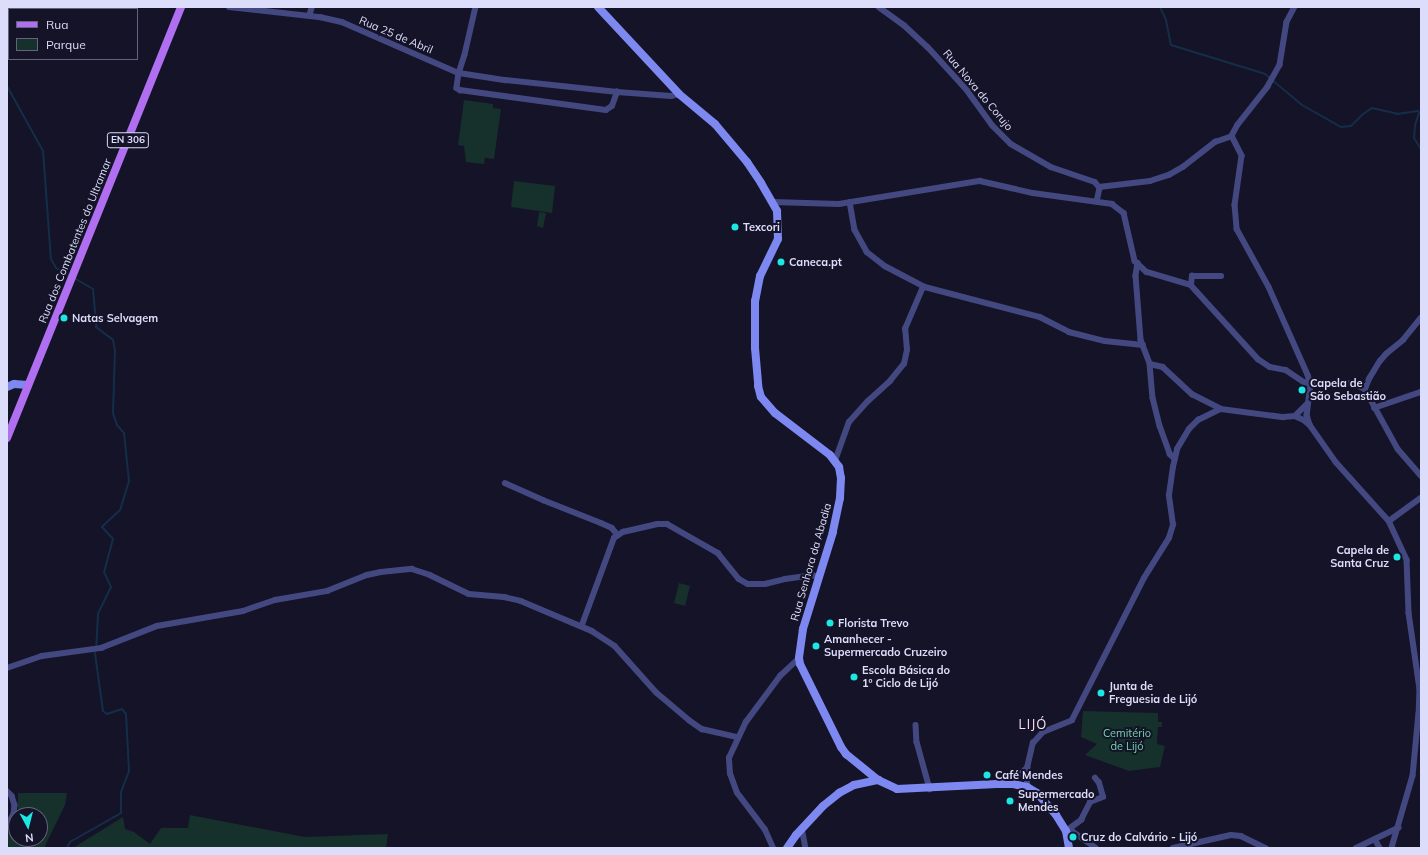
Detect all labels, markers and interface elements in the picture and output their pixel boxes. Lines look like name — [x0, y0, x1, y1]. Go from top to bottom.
legend — [8, 8, 138, 60]
street label: Rua 25 de Abril — [357, 14, 435, 56]
text: Rua — [46, 17, 68, 32]
text: Parque — [46, 37, 86, 52]
street label: Rua Nova do Corujo — [940, 47, 1016, 133]
road number: EN 306 — [106, 132, 150, 148]
street label: Rua dos Combatentes do Ultramar — [36, 157, 114, 325]
place label: Texcori — [743, 220, 780, 234]
marker: Texcori — [730, 222, 740, 232]
place label: Caneca.pt — [789, 255, 842, 269]
marker: Caneca.pt — [776, 257, 786, 267]
place label: Natas Selvagem — [72, 311, 158, 325]
marker: Natas Selvagem — [59, 313, 69, 323]
place label: Capela de São Sebastião — [1310, 377, 1386, 403]
marker: Capela de São Sebastião — [1297, 385, 1307, 395]
street label: Rua Senhora da Abadia — [788, 502, 834, 622]
place label: Capela de Santa Cruz — [1330, 544, 1389, 570]
marker: Capela de Santa Cruz — [1392, 552, 1402, 562]
place label: Florista Trevo — [838, 616, 909, 630]
marker: Florista Trevo — [825, 618, 835, 628]
place label: Amanhecer - Supermercado Cruzeiro — [824, 633, 947, 659]
marker: Amanhecer - Supermercado Cruzeiro — [811, 641, 821, 651]
place label: Escola Básica do 1º Ciclo de Lijó — [862, 664, 950, 690]
marker: Escola Básica do 1º Ciclo de Lijó — [849, 672, 859, 682]
place label: Junta de Freguesia de Lijó — [1109, 680, 1197, 706]
marker: Junta de Freguesia de Lijó — [1096, 688, 1106, 698]
district label: LIJÓ — [1019, 716, 1047, 732]
park label: Cemitério de Lijó — [1103, 727, 1151, 753]
place label: Café Mendes — [995, 768, 1063, 782]
marker: Café Mendes — [982, 770, 992, 780]
place label: Supermercado Mendes — [1018, 788, 1095, 814]
marker: Supermercado Mendes — [1005, 796, 1015, 806]
north arrow — [8, 807, 48, 847]
text: N — [24, 830, 34, 845]
place label: Cruz do Calvário - Lijó — [1081, 830, 1197, 844]
marker: Cruz do Calvário - Lijó — [1068, 832, 1078, 842]

